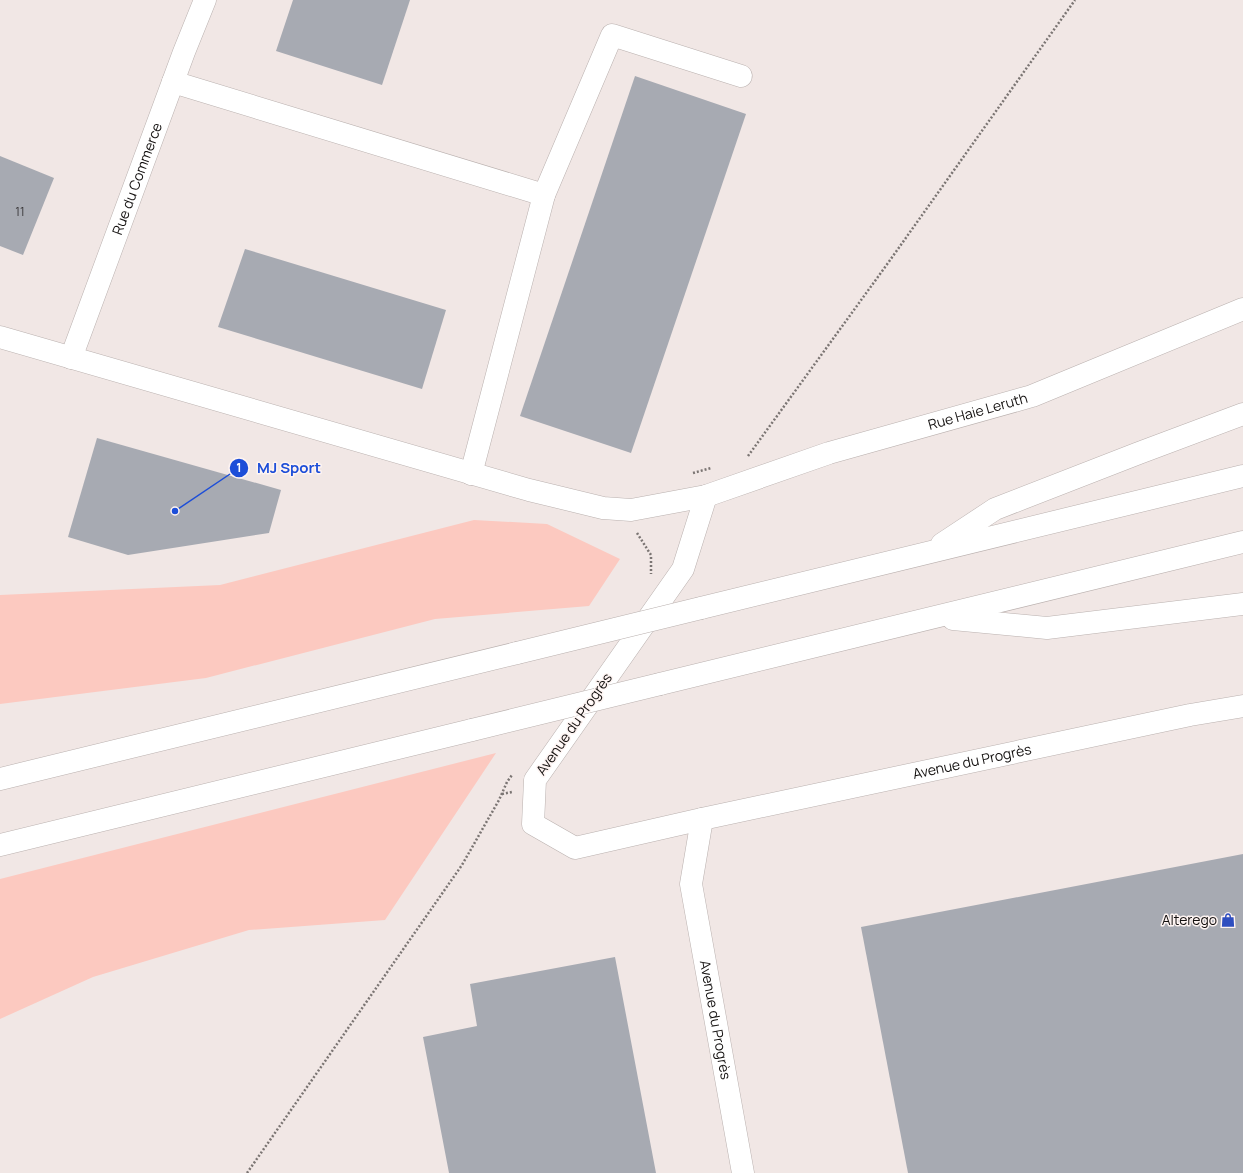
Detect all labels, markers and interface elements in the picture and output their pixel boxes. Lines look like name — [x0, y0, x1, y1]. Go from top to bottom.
street label: Rue du Commerce — [107, 120, 166, 238]
house number: 11 — [15, 203, 25, 220]
street label: Rue Haie Leruth — [926, 388, 1030, 434]
callout: MJ Sport — [229, 454, 330, 481]
text: MJ Sport — [257, 457, 321, 478]
text: 1 — [236, 459, 242, 476]
street label: Avenue du Progrès — [531, 669, 616, 779]
street label: Avenue du Progrès — [911, 739, 1033, 783]
place label: Alterego — [1162, 910, 1217, 929]
shop icon: Alterego — [1220, 912, 1236, 928]
street label: Avenue du Progrès — [696, 959, 736, 1081]

